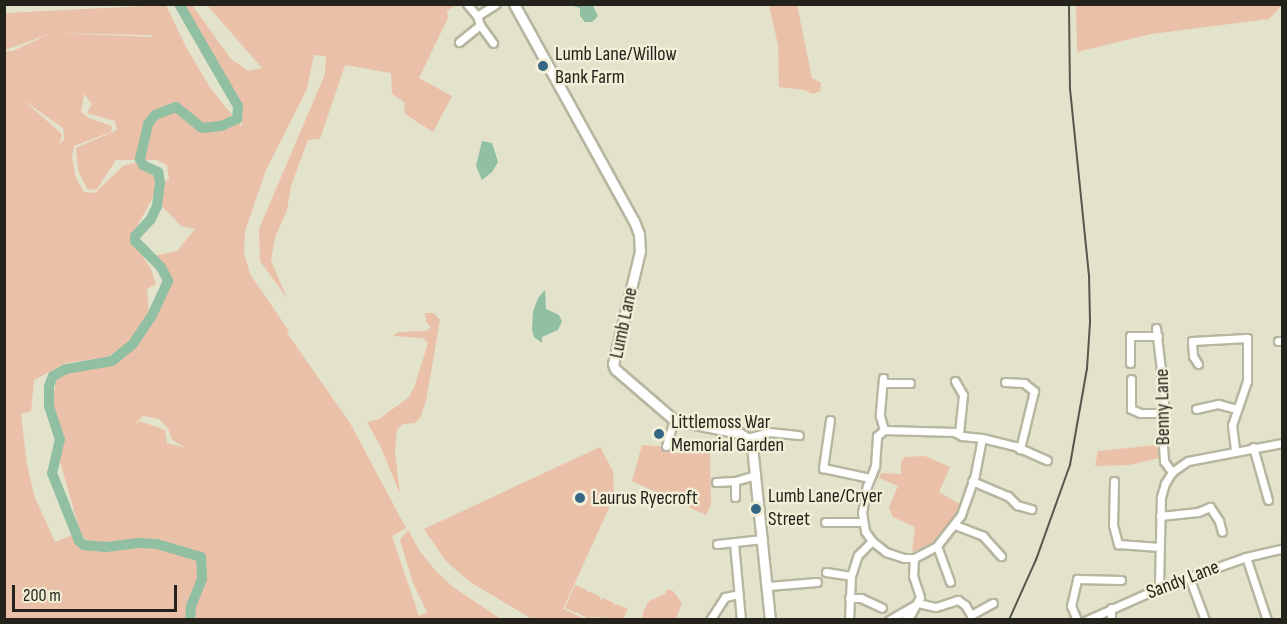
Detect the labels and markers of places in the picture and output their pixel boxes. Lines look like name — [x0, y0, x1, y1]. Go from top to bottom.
place label: Lumb Lane/Willow Bank Farm — [555, 42, 677, 89]
marker: Lumb Lane/Willow Bank Farm — [536, 59, 550, 73]
place label: Littlemoss War Memorial Garden — [671, 410, 784, 457]
marker: Littlemoss War Memorial Garden — [652, 427, 666, 441]
place label: Lumb Lane/Cryer Street — [768, 485, 882, 532]
place label: Laurus Ryecroft — [592, 486, 698, 510]
marker: Laurus Ryecroft — [573, 491, 587, 505]
marker: Lumb Lane/Cryer Street — [749, 502, 763, 516]

